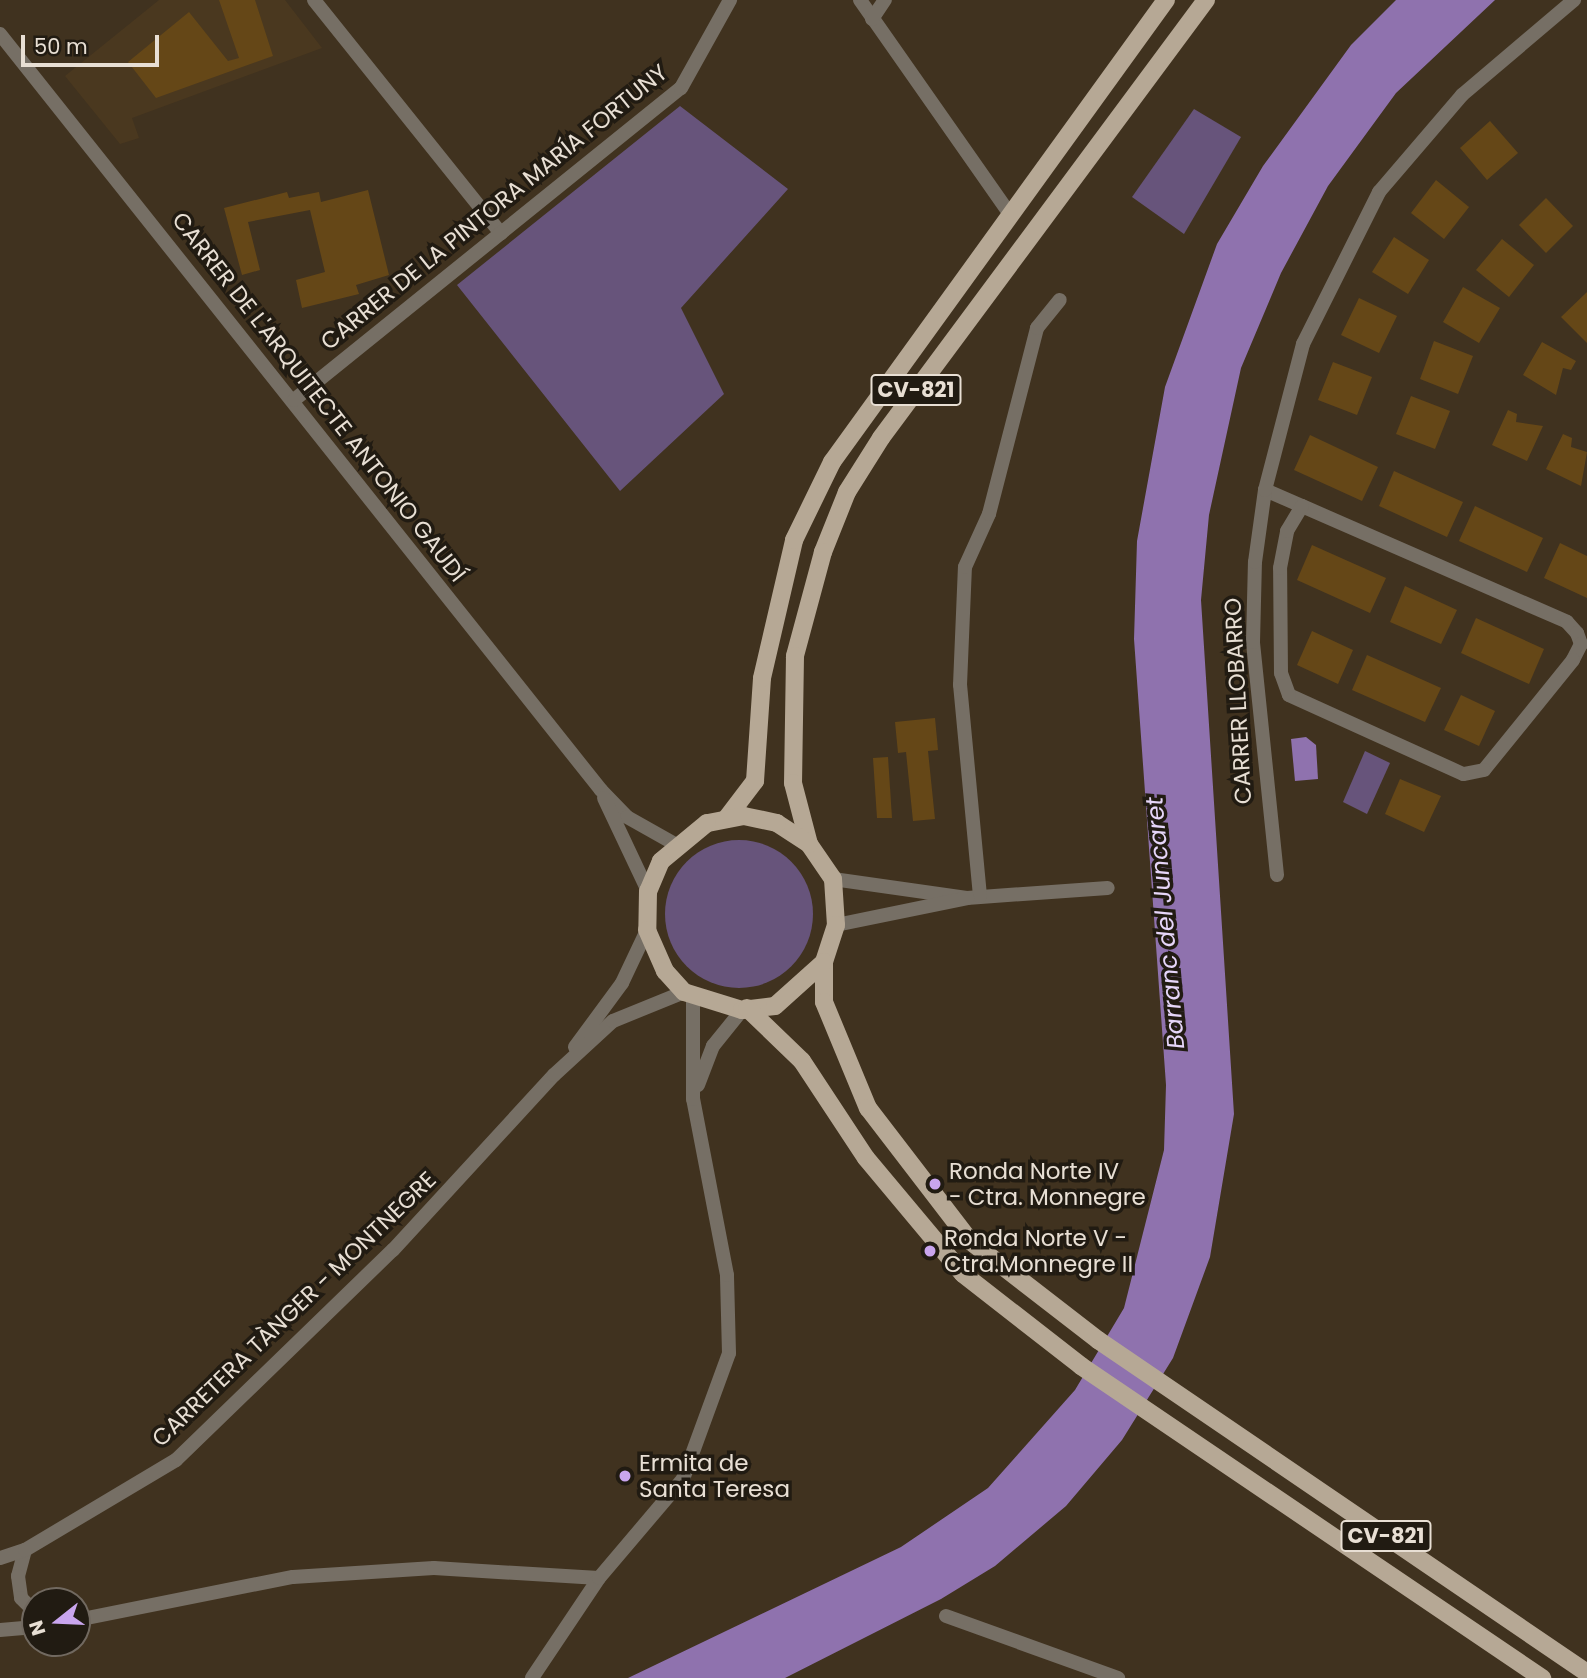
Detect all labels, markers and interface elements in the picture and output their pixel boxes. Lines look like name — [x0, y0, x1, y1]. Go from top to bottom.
scale bar — [24, 21, 163, 65]
text: 50 m — [34, 32, 88, 61]
street label: CARRER DE LA PINTORA MARÍA FORTUNY — [315, 58, 673, 356]
street label: CARRER DE L'ARQUITECTE ANTONIO GAUDÍ — [166, 207, 472, 587]
road number: CV-821 — [869, 372, 963, 408]
street label: CARRER LLOBARRO — [1219, 597, 1257, 805]
water label: Barranc del Juncaret — [1140, 796, 1190, 1050]
place label: Ronda Norte IV - Ctra. Monnegre — [949, 1157, 1146, 1211]
street label: CARRETERA TÀNGER - MONTNEGRE — [146, 1166, 442, 1452]
marker: Ronda Norte IV - Ctra. Monnegre — [927, 1176, 943, 1192]
place label: Ronda Norte V - Ctra.Monnegre II — [944, 1224, 1133, 1278]
marker: Ronda Norte V - Ctra.Monnegre II — [922, 1243, 938, 1259]
place label: Ermita de Santa Teresa — [639, 1449, 790, 1503]
marker: Ermita de Santa Teresa — [617, 1468, 633, 1484]
road number: CV-821 — [1339, 1518, 1433, 1554]
north arrow — [21, 1587, 91, 1657]
text: N — [22, 1617, 53, 1639]

